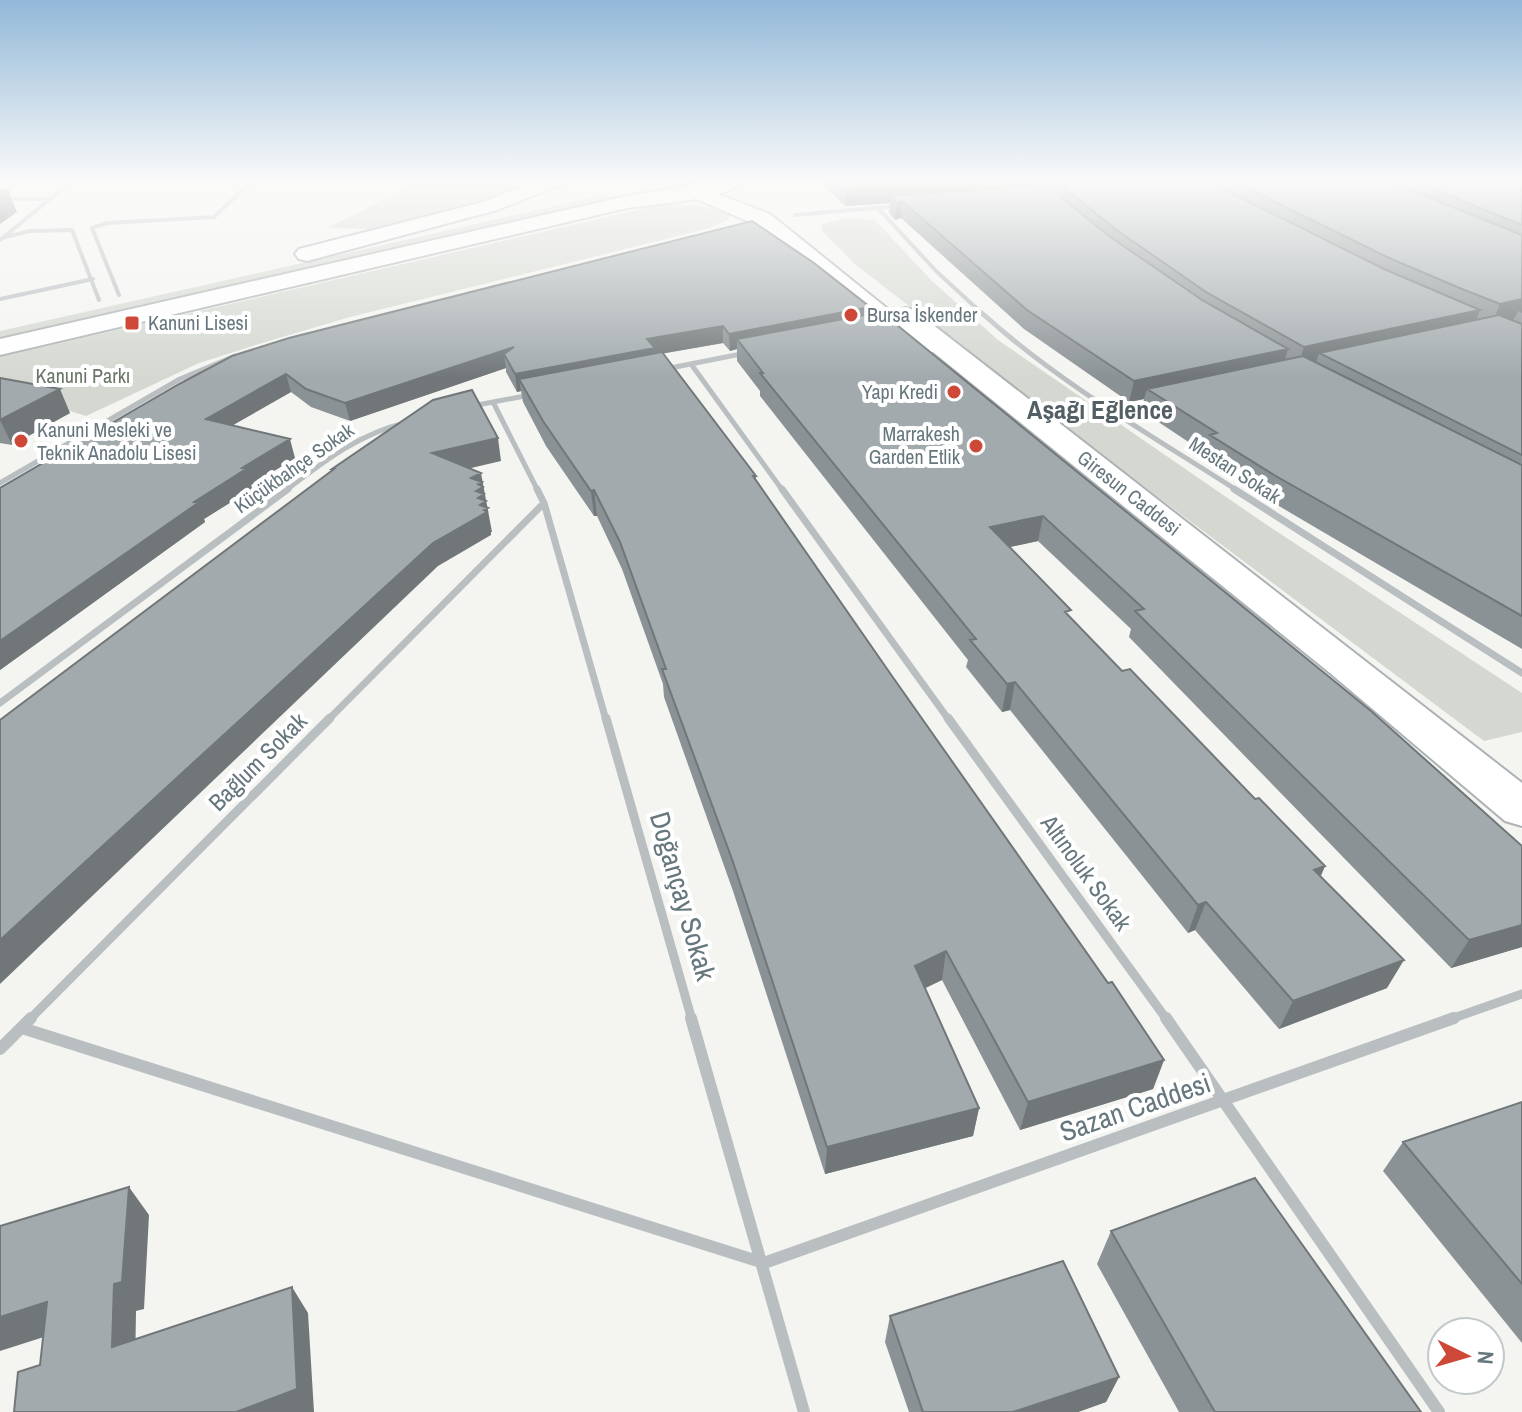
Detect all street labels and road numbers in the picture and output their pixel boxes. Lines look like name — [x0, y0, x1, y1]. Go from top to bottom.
street label: Küçükbahçe Sokak — [228, 416, 360, 519]
street label: Mestan Sokak — [1184, 430, 1287, 510]
street label: Giresun Caddesi — [1072, 444, 1186, 541]
street label: Bağlum Sokak — [201, 705, 314, 817]
street label: Doğançay Sokak — [641, 807, 725, 985]
street label: Altınoluk Sokak — [1033, 807, 1140, 937]
street label: Sazan Caddesi — [1055, 1063, 1215, 1151]

